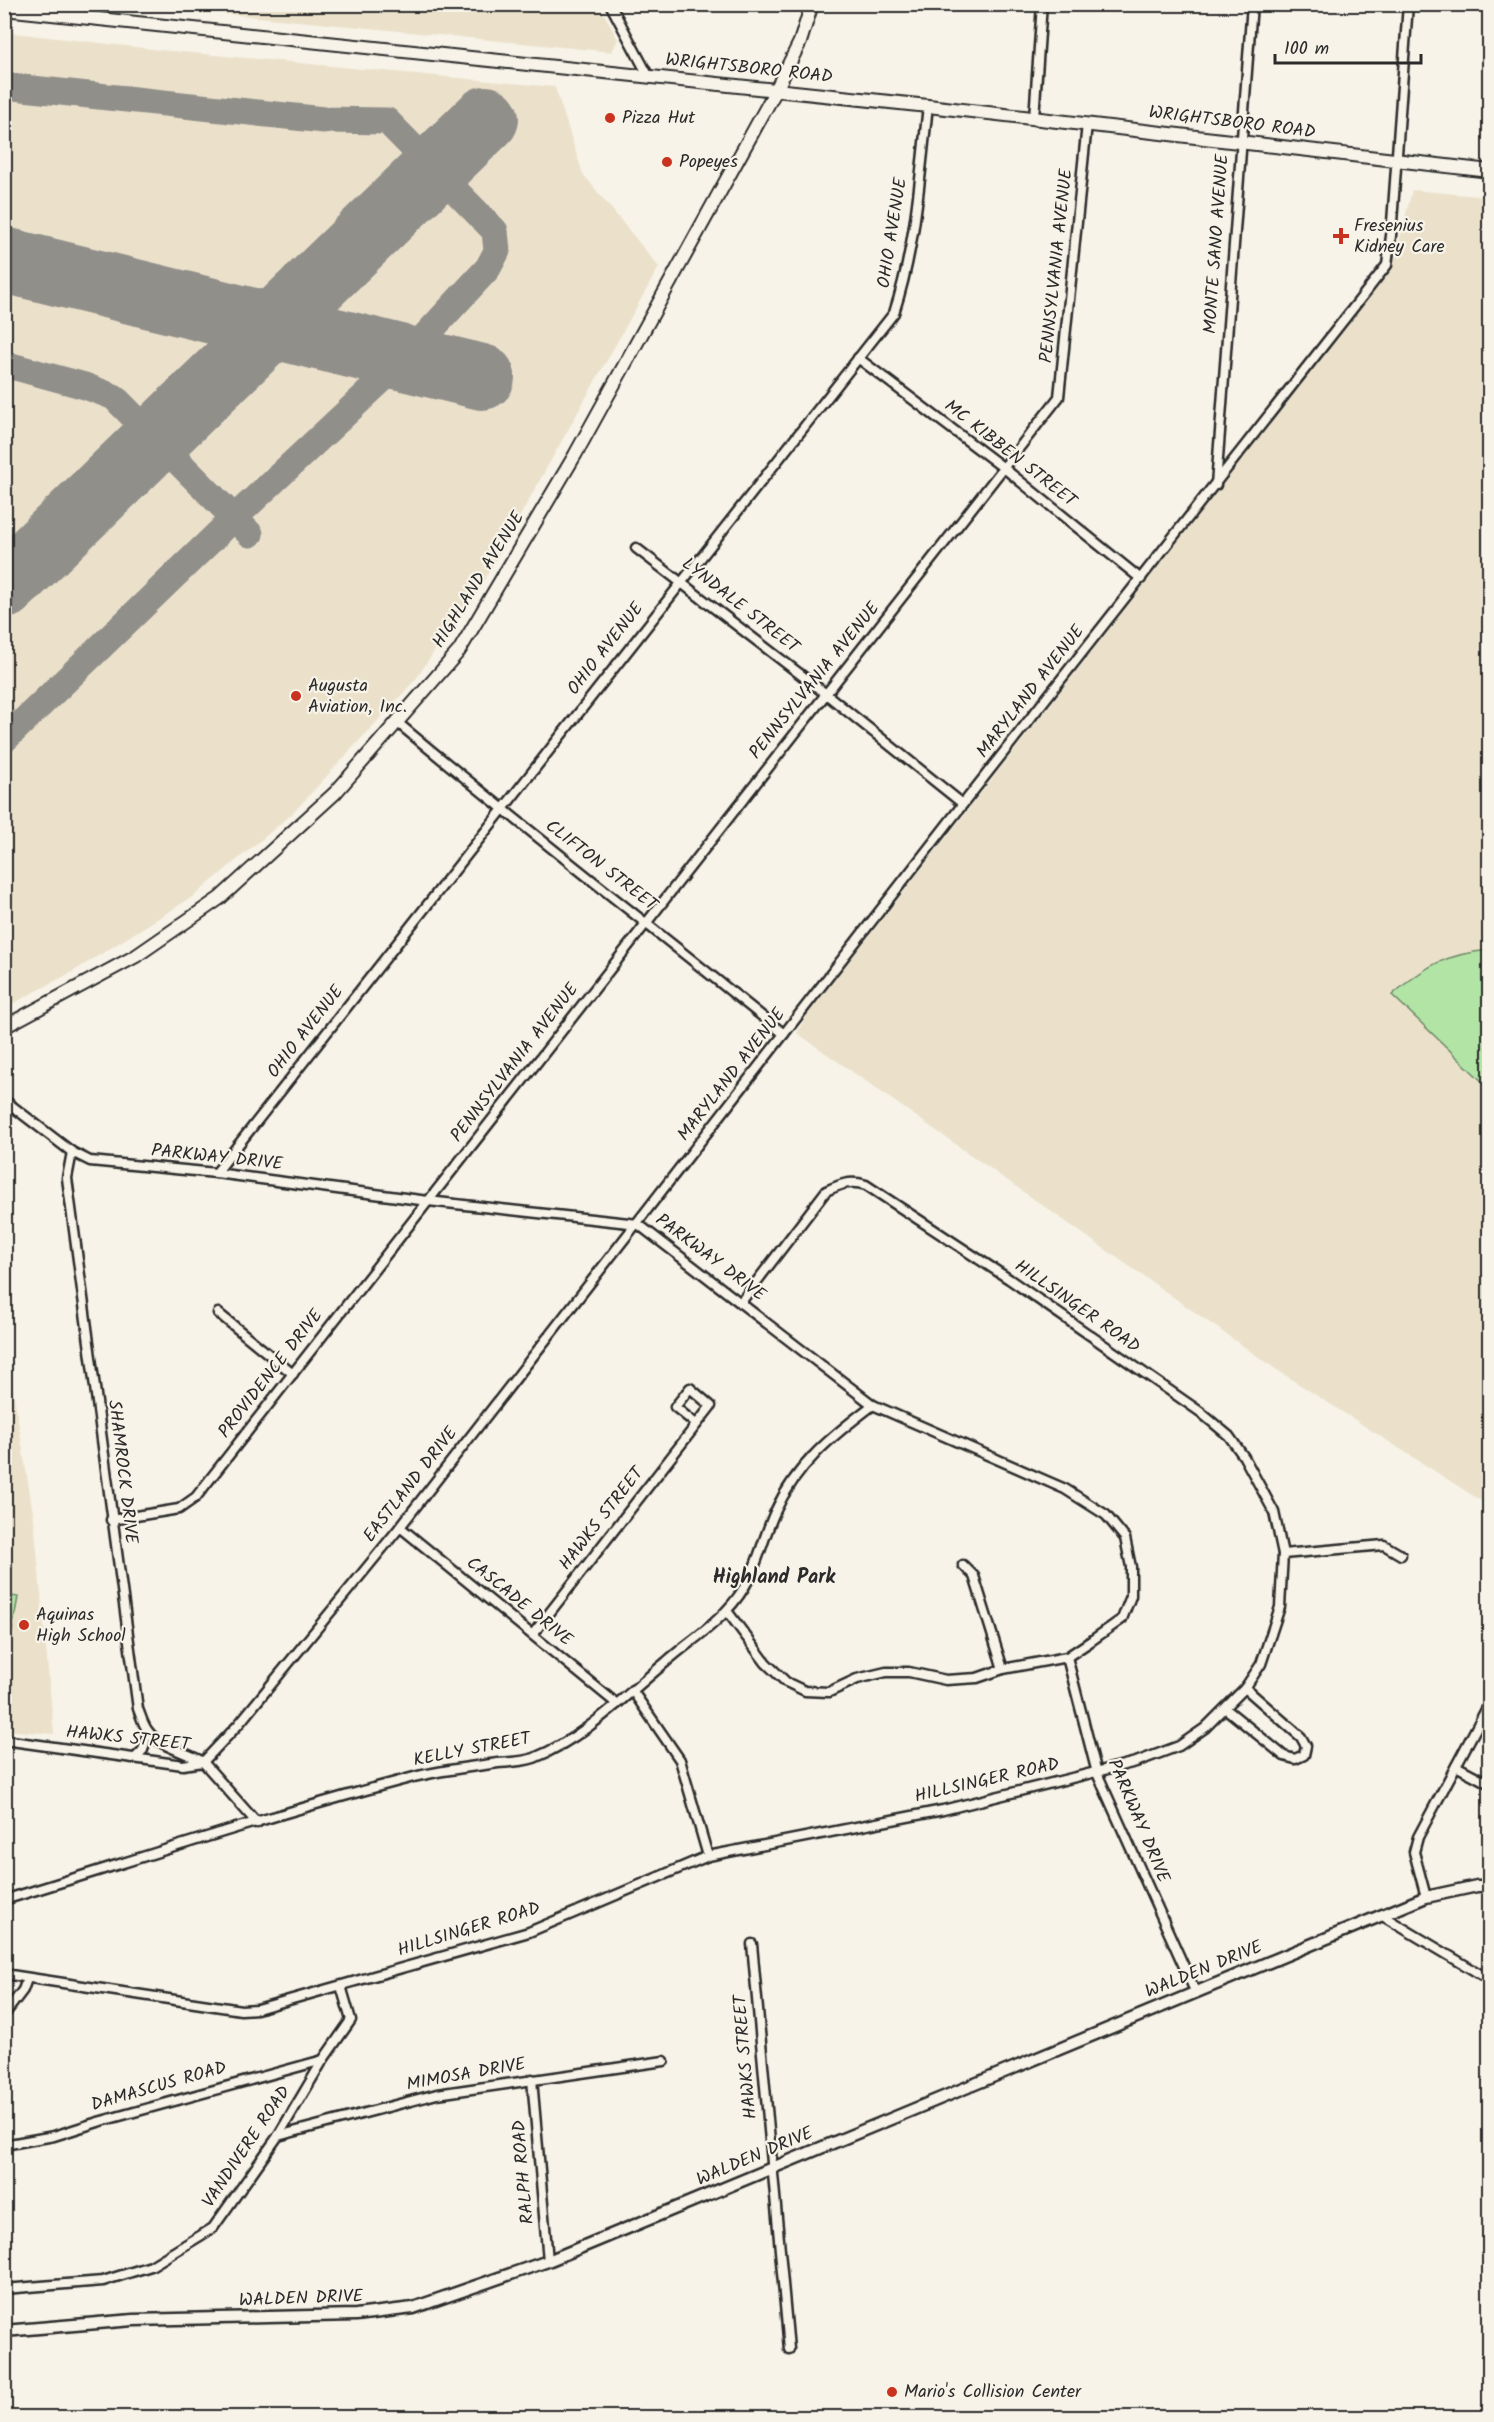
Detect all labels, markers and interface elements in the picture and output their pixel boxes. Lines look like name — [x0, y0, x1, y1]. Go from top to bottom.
scale bar — [1275, 27, 1420, 65]
text: 100 m — [1284, 35, 1329, 64]
street label: WRIGHTSBORO ROAD — [664, 46, 834, 92]
street label: WRIGHTSBORO ROAD — [1147, 98, 1317, 148]
place label: Pizza Hut — [622, 104, 696, 133]
marker: Pizza Hut — [603, 111, 617, 125]
place label: Popeyes — [679, 148, 738, 177]
street label: MONTE SANO AVENUE — [1196, 153, 1238, 335]
marker: Popeyes — [660, 155, 674, 169]
street label: PENNSYLVANIA AVENUE — [1032, 167, 1082, 365]
street label: OHIO AVENUE — [870, 175, 916, 290]
place label: Fresenius Kidney Care — [1354, 212, 1445, 262]
marker: Fresenius Kidney Care — [1332, 227, 1350, 245]
street label: MC KIBBEN STREET — [937, 393, 1084, 516]
street label: HIGHLAND AVENUE — [425, 505, 533, 654]
street label: LYNDALE STREET — [675, 551, 806, 662]
street label: OHIO AVENUE — [560, 596, 652, 702]
street label: PENNSYLVANIA AVENUE — [742, 596, 888, 766]
street label: MARYLAND AVENUE — [970, 619, 1093, 765]
place label: Augusta Aviation, Inc. — [308, 672, 407, 722]
marker: Augusta Aviation, Inc. — [289, 689, 303, 703]
street label: CLIFTON STREET — [538, 813, 665, 920]
street label: PENNSYLVANIA AVENUE — [443, 977, 587, 1149]
street label: OHIO AVENUE — [260, 979, 352, 1085]
street label: MARYLAND AVENUE — [671, 1002, 794, 1148]
street label: PARKWAY DRIVE — [150, 1137, 285, 1179]
street label: PARKWAY DRIVE — [648, 1207, 772, 1310]
street label: HILLSINGER ROAD — [1008, 1253, 1146, 1362]
street label: PROVIDENCE DRIVE — [211, 1303, 331, 1445]
street label: SHAMROCK DRIVE — [99, 1398, 145, 1546]
street label: EASTLAND DRIVE — [356, 1420, 466, 1549]
street label: HAWKS STREET — [552, 1460, 653, 1577]
street label: CASCADE DRIVE — [459, 1550, 579, 1655]
district label: Highland Park — [713, 1562, 836, 1594]
place label: Aquinas High School — [36, 1601, 126, 1651]
marker: Aquinas High School — [17, 1618, 31, 1632]
street label: HAWKS STREET — [64, 1718, 193, 1760]
street label: KELLY STREET — [411, 1724, 534, 1776]
street label: HILLSINGER ROAD — [912, 1750, 1063, 1812]
street label: PARKWAY DRIVE — [1099, 1754, 1177, 1888]
street label: HILLSINGER ROAD — [394, 1894, 544, 1965]
street label: WALDEN DRIVE — [1141, 1933, 1267, 2007]
street label: HAWKS STREET — [726, 1992, 766, 2120]
street label: MIMOSA DRIVE — [404, 2050, 528, 2100]
street label: DAMASCUS ROAD — [88, 2054, 231, 2120]
street label: VANDIVERE ROAD — [195, 2080, 299, 2214]
street label: RALPH ROAD — [505, 2118, 543, 2225]
street label: WALDEN DRIVE — [692, 2119, 818, 2195]
street label: WALDEN DRIVE — [238, 2282, 364, 2316]
place label: Mario's Collision Center — [904, 2378, 1082, 2407]
marker: Mario's Collision Center — [885, 2385, 899, 2399]

